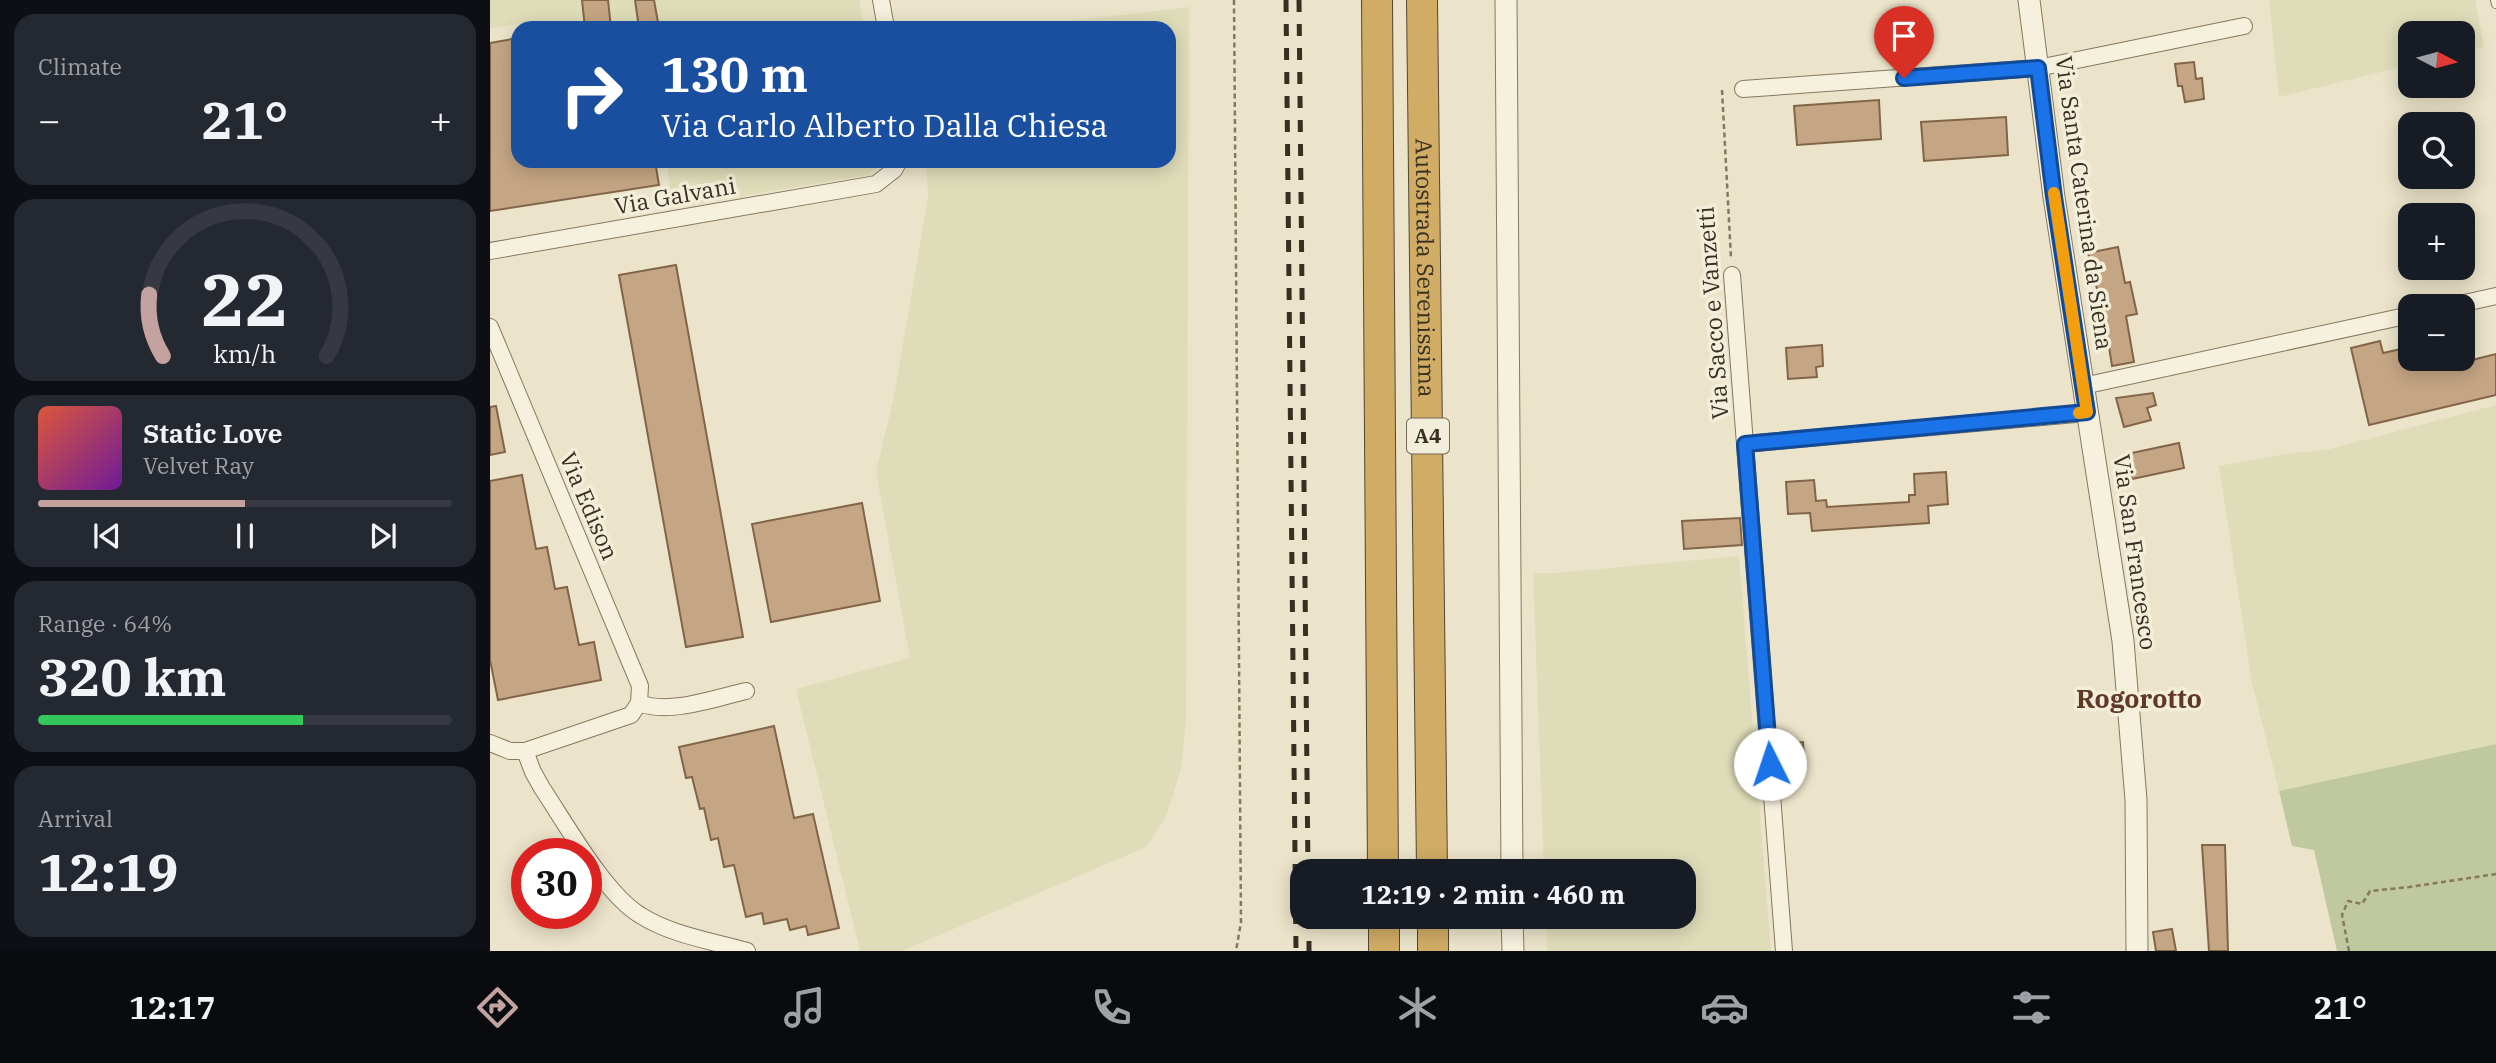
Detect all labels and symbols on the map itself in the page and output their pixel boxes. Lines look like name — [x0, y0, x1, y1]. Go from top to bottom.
pin — [1874, 6, 1934, 78]
north arrow — [2398, 21, 2474, 98]
street label: Via Santa Caterina da Siena — [2050, 54, 2120, 352]
street label: Autostrada Serenissima — [1410, 138, 1443, 398]
street label: Via Galvani — [612, 170, 738, 220]
street label: Via Sacco e Vanzetti — [1690, 206, 1734, 421]
road number: A4 — [1407, 418, 1449, 453]
street label: Via Edison — [554, 447, 626, 564]
street label: Via San Francesco — [2107, 452, 2165, 652]
district label: Rogorotto — [2076, 681, 2202, 715]
position arrow — [1733, 727, 1807, 801]
speed limit sign: 30 — [511, 838, 602, 929]

